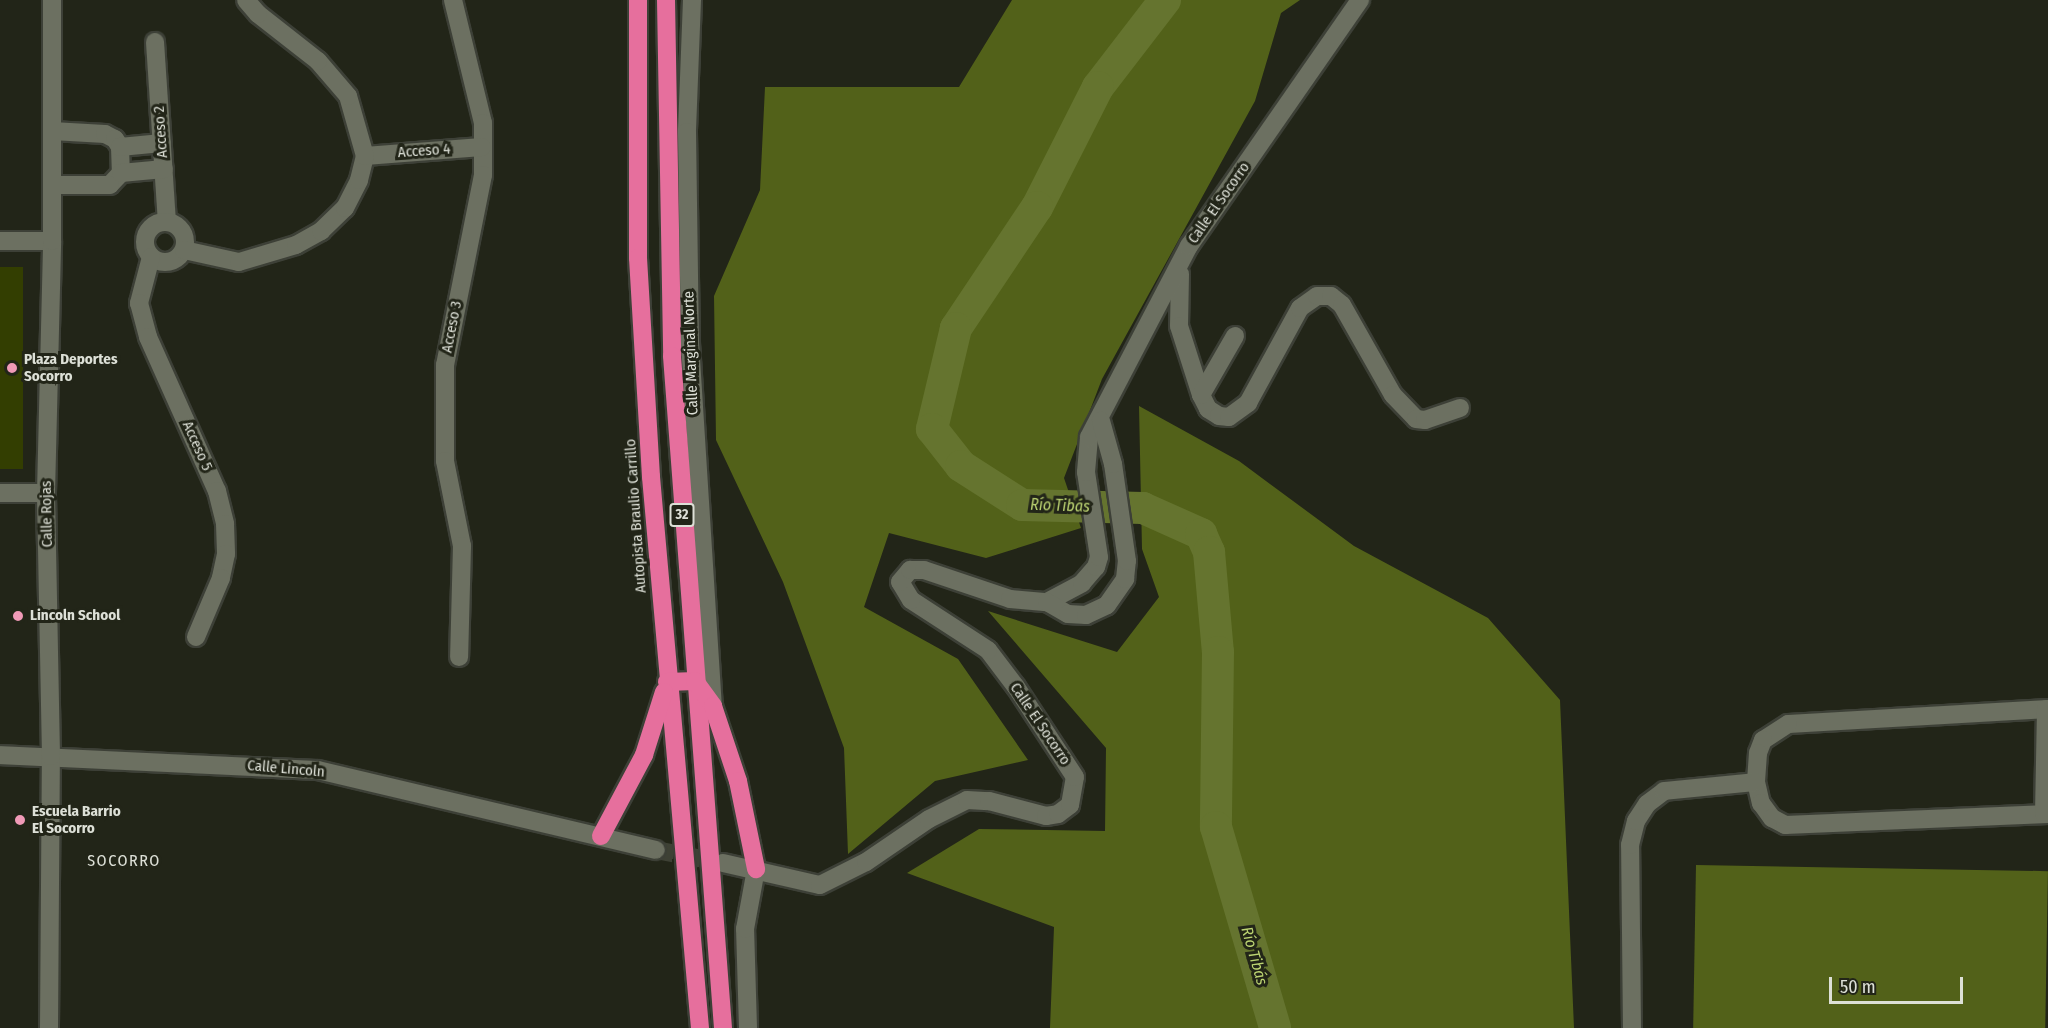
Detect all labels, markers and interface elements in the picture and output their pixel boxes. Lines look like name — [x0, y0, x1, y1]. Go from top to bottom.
street label: Acceso 2 — [150, 105, 172, 159]
street label: Acceso 4 — [397, 140, 451, 162]
street label: Calle El Socorro — [1184, 159, 1254, 247]
street label: Calle Marginal Norte — [680, 291, 702, 415]
street label: Acceso 3 — [438, 300, 466, 354]
place label: Plaza Deportes Socorro — [24, 350, 118, 385]
marker: Plaza Deportes Socorro — [5, 361, 19, 375]
street label: Acceso 5 — [178, 418, 216, 474]
street label: Autopista Braulio Carrillo — [622, 438, 650, 594]
street label: Calle Rojas — [37, 480, 57, 548]
water label: Río Tibás — [1030, 495, 1090, 517]
road number: 32 — [668, 504, 696, 526]
place label: Lincoln School — [30, 607, 120, 625]
marker: Lincoln School — [11, 609, 25, 623]
street label: Calle El Socorro — [1006, 680, 1074, 768]
street label: Calle Lincoln — [247, 757, 325, 781]
place label: Escuela Barrio El Socorro — [32, 802, 121, 837]
marker: Escuela Barrio El Socorro — [13, 813, 27, 827]
district label: SOCORRO — [87, 851, 161, 871]
water label: Río Tibás — [1237, 925, 1271, 987]
scale bar — [1832, 965, 1966, 1003]
text: 50 m — [1840, 976, 1876, 998]

